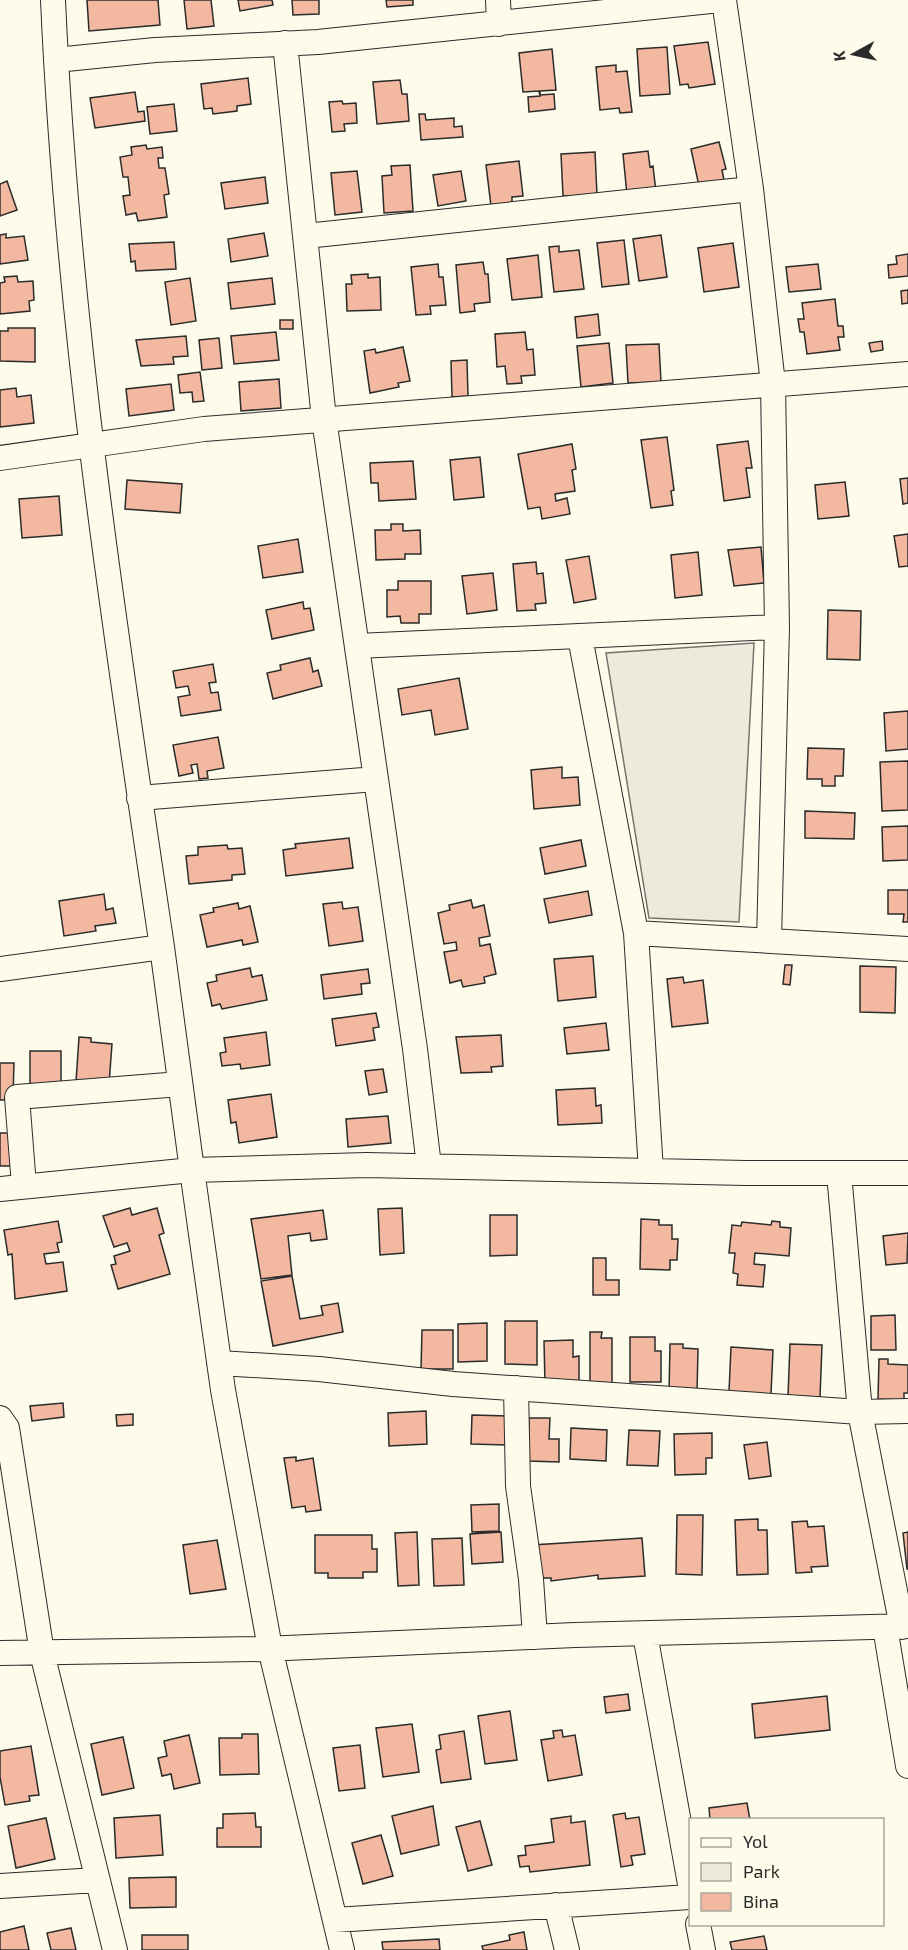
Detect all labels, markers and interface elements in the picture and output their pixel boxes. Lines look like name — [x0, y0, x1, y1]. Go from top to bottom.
north arrow — [824, 24, 884, 84]
text: K — [828, 49, 849, 63]
legend — [689, 1818, 884, 1926]
text: Yol — [743, 1830, 768, 1852]
text: Park — [743, 1860, 780, 1882]
text: Bina — [743, 1890, 779, 1912]

